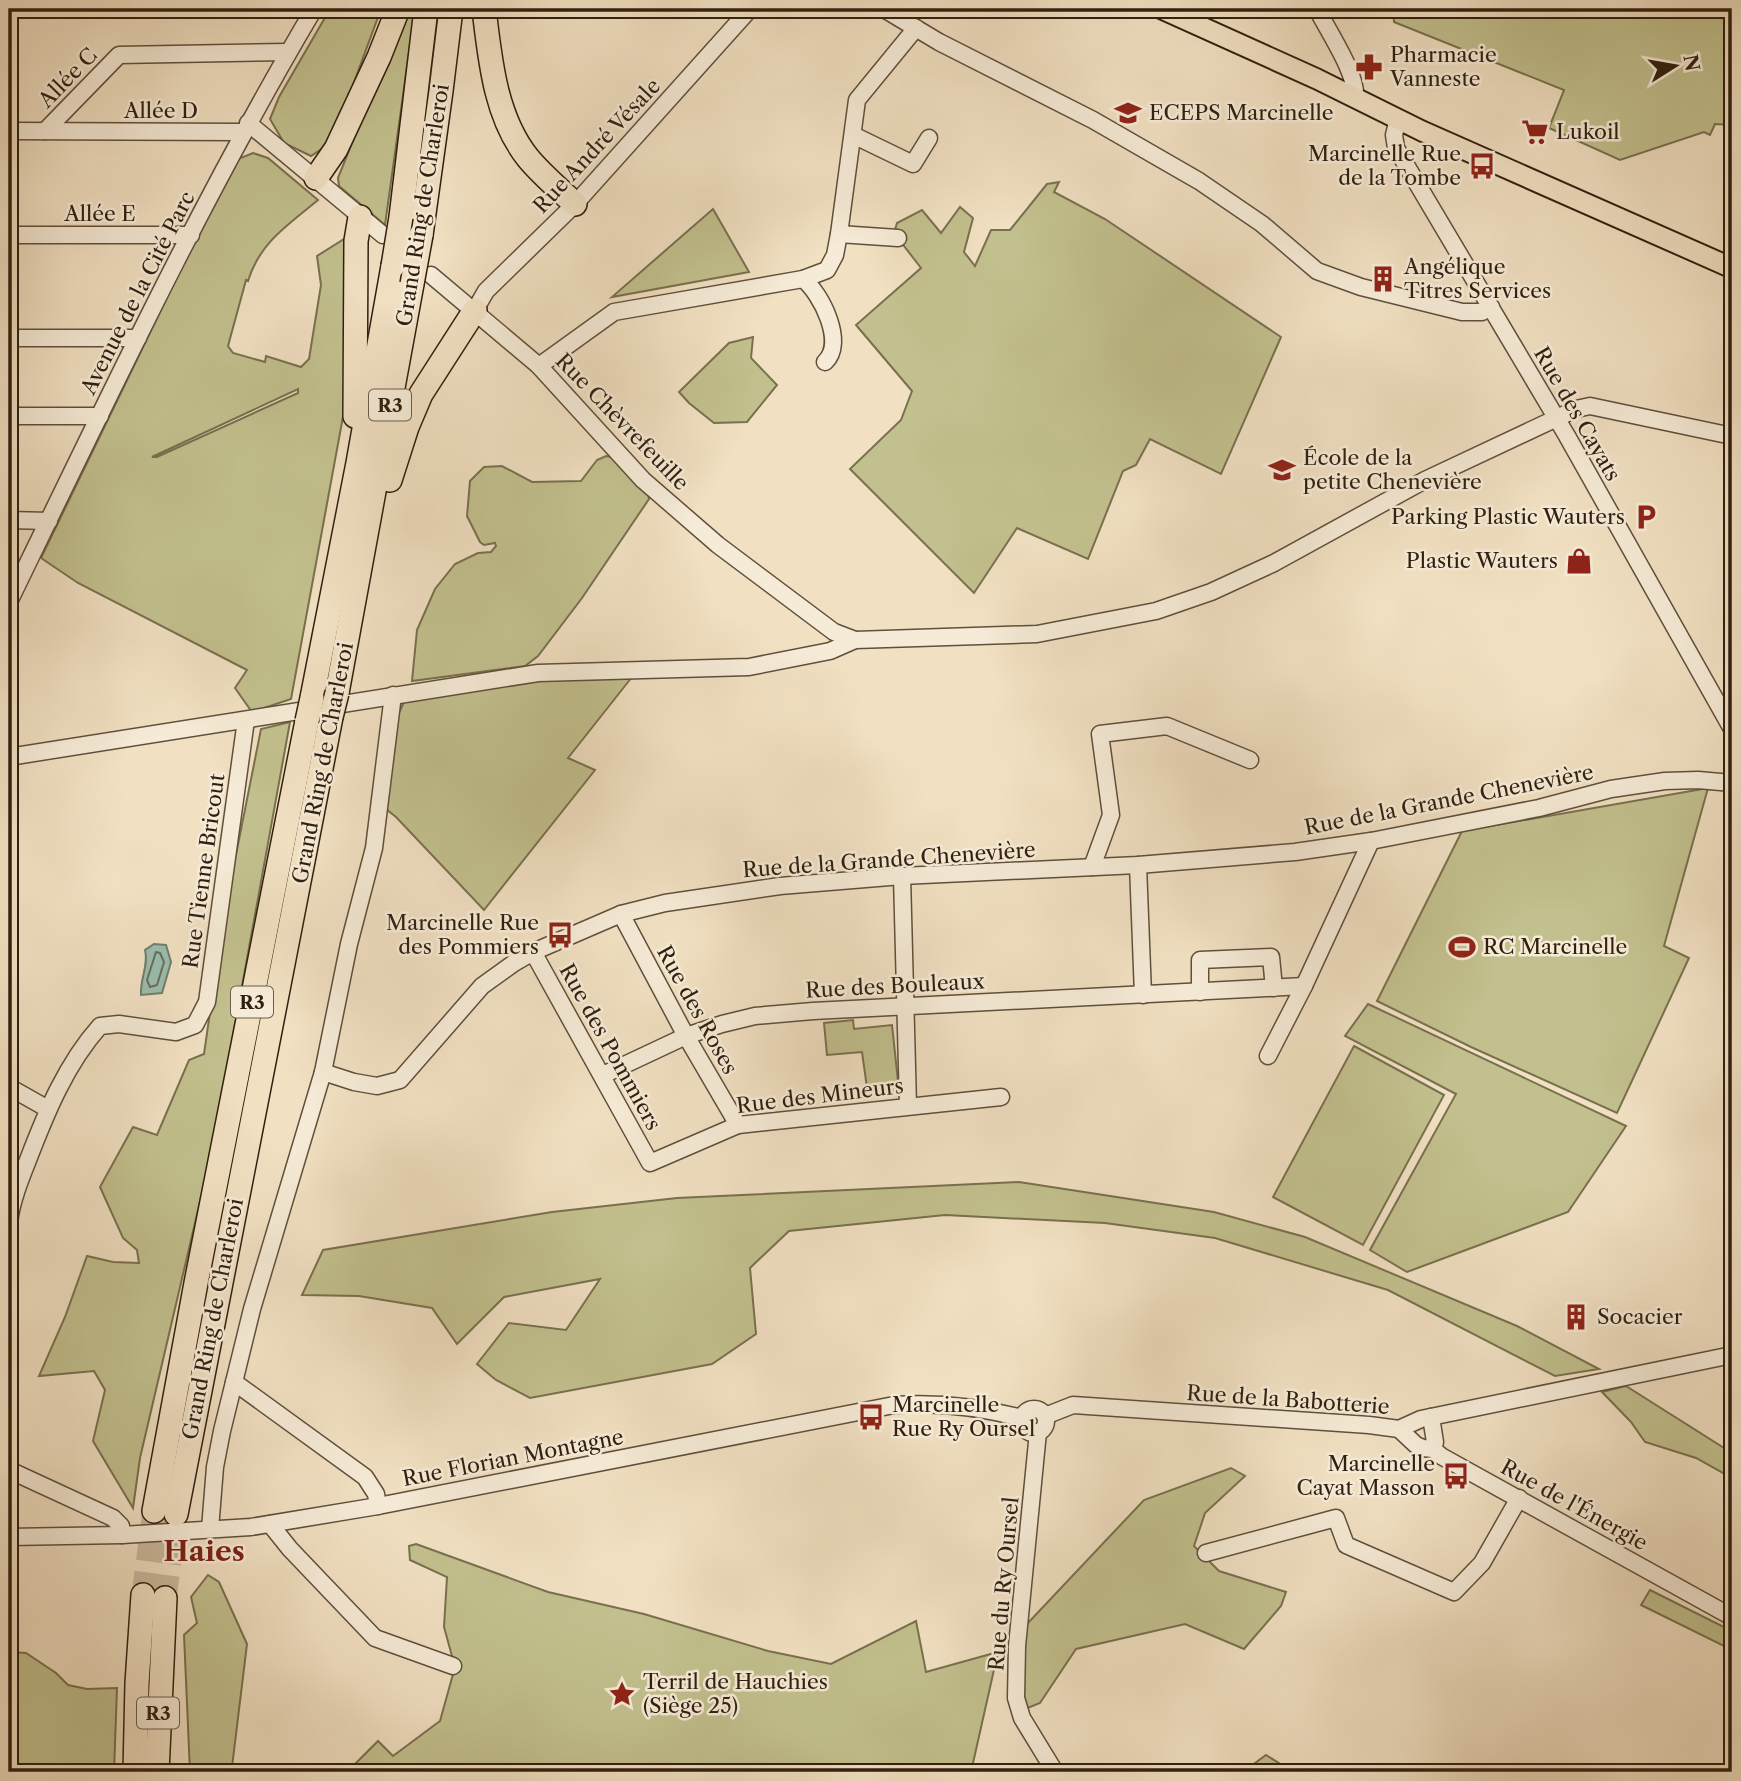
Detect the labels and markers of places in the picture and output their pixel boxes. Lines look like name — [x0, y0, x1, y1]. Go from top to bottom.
place label: Pharmacie Vanneste — [1389, 42, 1497, 91]
pharmacy icon: Pharmacie Vanneste — [1354, 52, 1384, 82]
school or university icon: ECEPS Marcinelle — [1113, 98, 1143, 128]
place label: ECEPS Marcinelle — [1149, 100, 1333, 125]
supermarket icon: Lukoil — [1520, 117, 1550, 147]
place label: Lukoil — [1556, 119, 1620, 144]
place label: Marcinelle Rue de la Tombe — [1308, 141, 1461, 190]
bus stop icon: Marcinelle Rue de la Tombe — [1467, 151, 1497, 181]
place label: Angélique Titres Services — [1403, 254, 1551, 303]
building icon: Angélique Titres Services — [1368, 264, 1398, 294]
place label: École de la petite Chenevière — [1303, 445, 1482, 494]
school or university icon: École de la petite Chenevière — [1267, 455, 1297, 485]
parking icon: Parking Plastic Wauters — [1631, 502, 1661, 532]
place label: Parking Plastic Wauters — [1391, 504, 1625, 529]
shop icon: Plastic Wauters — [1564, 546, 1594, 576]
place label: Plastic Wauters — [1406, 548, 1558, 573]
place label: Marcinelle Rue des Pommiers — [386, 910, 539, 959]
bus stop icon: Marcinelle Rue des Pommiers — [545, 920, 575, 950]
sports icon: RC Marcinelle — [1447, 932, 1477, 962]
place label: RC Marcinelle — [1483, 934, 1627, 959]
building icon: Socacier — [1561, 1302, 1591, 1332]
place label: Socacier — [1597, 1304, 1683, 1329]
place label: Marcinelle Rue Ry Oursel — [892, 1392, 1035, 1441]
bus stop icon: Marcinelle Rue Ry Oursel — [856, 1402, 886, 1432]
place label: Marcinelle Cayat Masson — [1297, 1451, 1435, 1500]
bus stop icon: Marcinelle Cayat Masson — [1441, 1461, 1471, 1491]
place label: Terril de Hauchies (Siège 25) — [643, 1669, 828, 1718]
place icon: Terril de Hauchies (Siège 25) — [607, 1679, 637, 1709]

